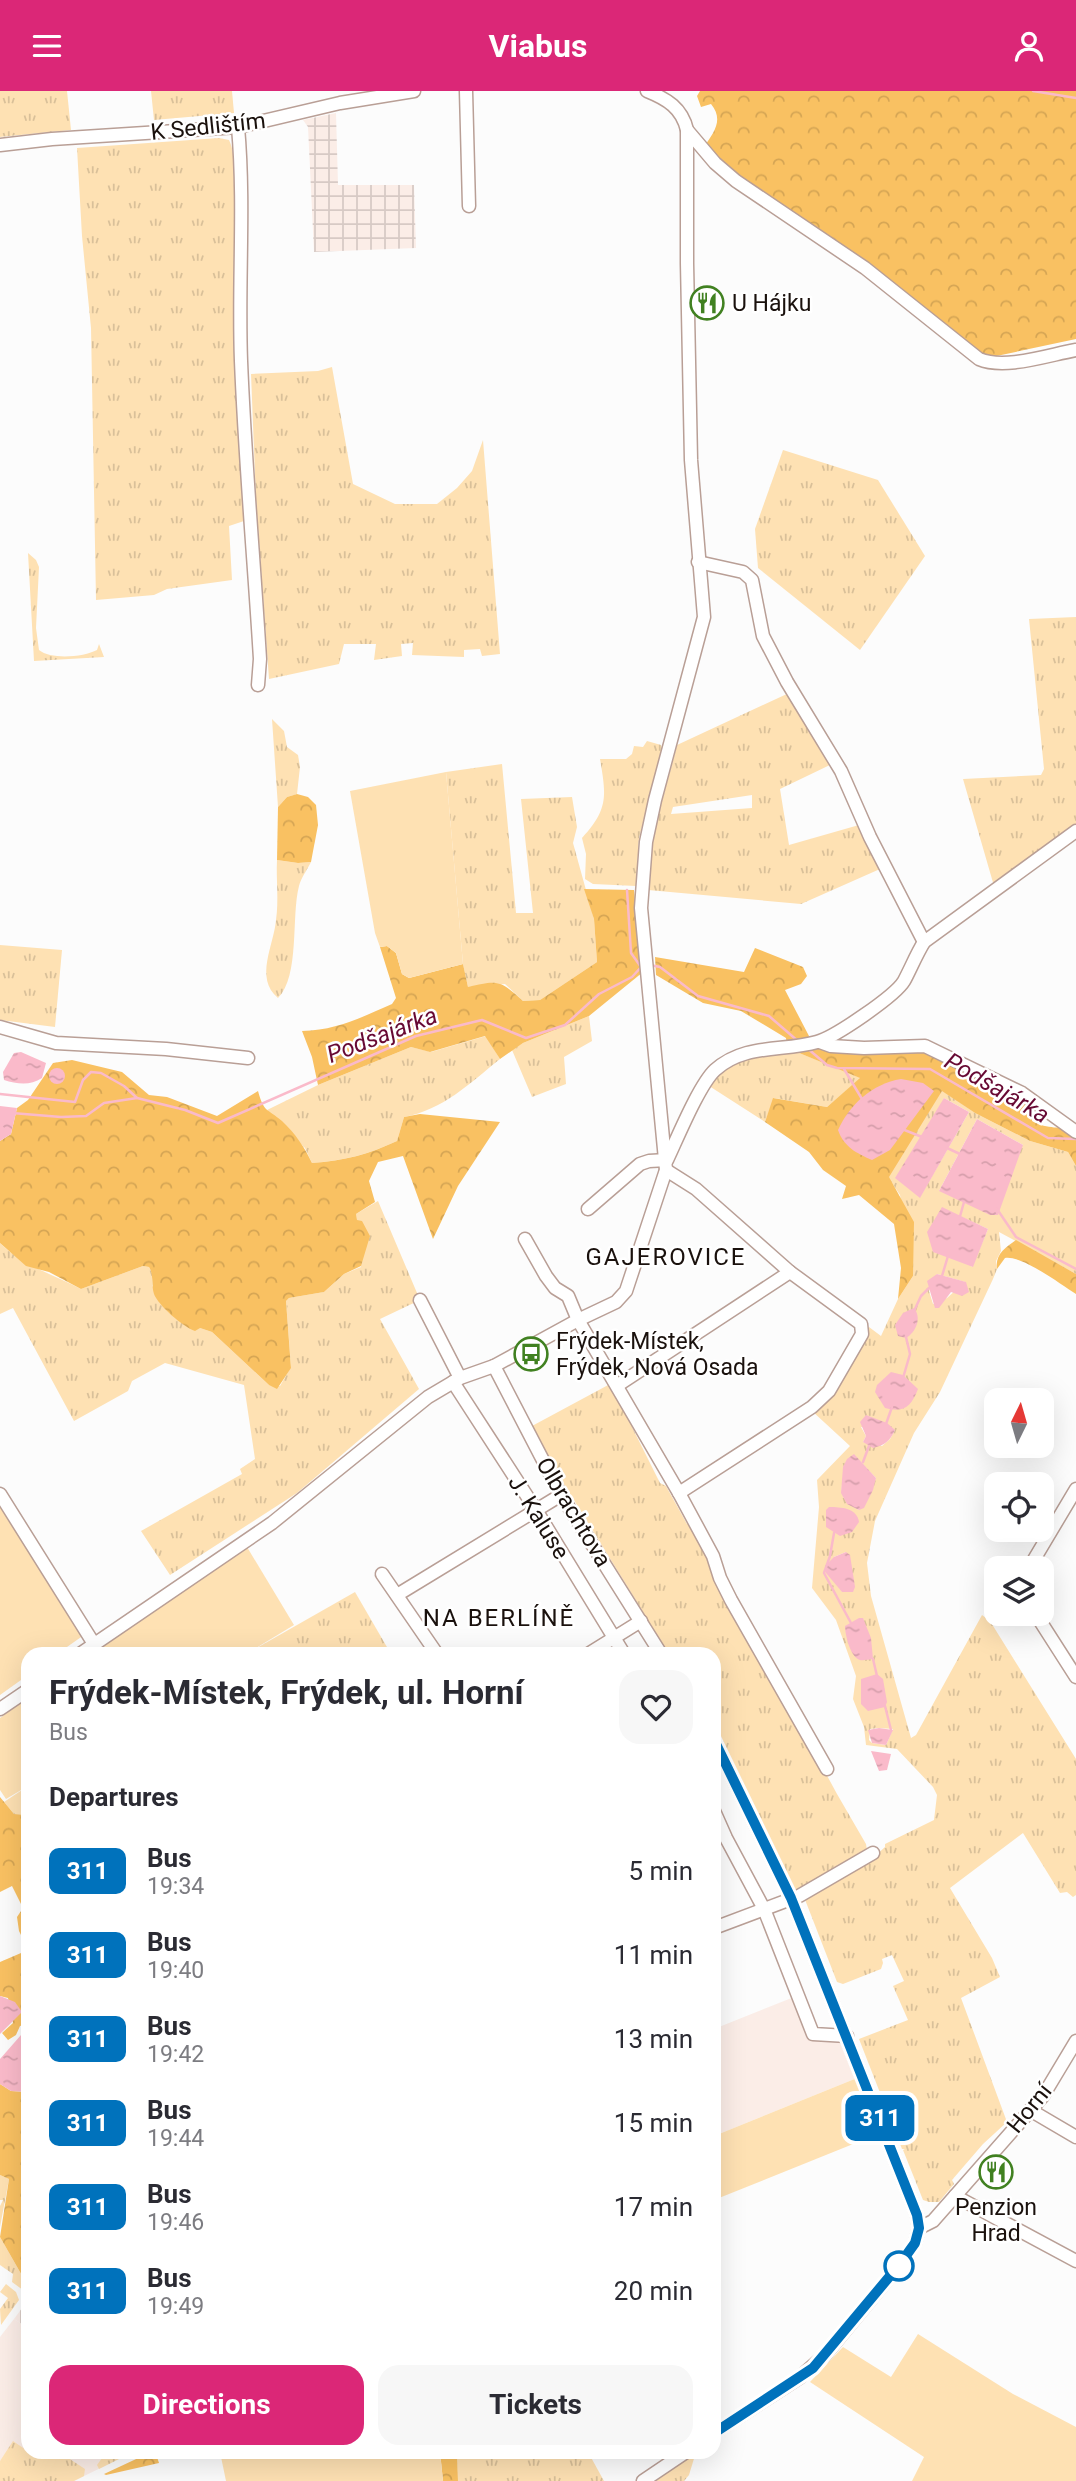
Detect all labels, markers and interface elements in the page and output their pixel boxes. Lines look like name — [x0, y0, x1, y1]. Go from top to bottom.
icon: menu — [28, 27, 66, 65]
text: Viabus — [489, 27, 587, 65]
icon: person — [1010, 27, 1048, 65]
street label: K Sedlištím — [149, 107, 267, 146]
restaurant icon: U Hájku — [688, 284, 726, 322]
place label: U Hájku — [732, 290, 811, 317]
water label: Podšajárka — [323, 1001, 441, 1069]
water label: Podšajárka — [940, 1047, 1054, 1129]
district label: GAJEROVICE — [586, 1243, 747, 1271]
place label: Frýdek-Místek, Frýdek, Nová Osada — [556, 1328, 758, 1381]
bus stop icon: Frýdek-Místek, Frýdek, Nová Osada — [512, 1335, 550, 1373]
north arrow — [984, 1388, 1054, 1458]
map controls — [984, 1388, 1054, 1626]
street label: Olbrachtova — [530, 1453, 617, 1572]
street label: J. Kaluse — [502, 1470, 575, 1564]
button: locate — [984, 1472, 1054, 1542]
button: layers — [984, 1556, 1054, 1626]
district label: NA BERLÍNĚ — [423, 1604, 575, 1632]
button: heart — [619, 1670, 693, 1744]
text: Frýdek-Místek, Frýdek, ul. Horní — [49, 1673, 524, 1712]
text: Bus — [49, 1719, 88, 1746]
text: Departures — [49, 1782, 179, 1812]
text: Bus — [147, 1843, 192, 1873]
text: 5 min — [628, 1856, 693, 1886]
text: 311 — [67, 1857, 108, 1885]
text: 19:34 — [147, 1873, 204, 1900]
text: Bus — [147, 1927, 192, 1957]
text: 11 min — [614, 1940, 693, 1970]
text: 311 — [67, 1941, 108, 1969]
text: 19:40 — [147, 1957, 204, 1984]
text: Bus — [147, 2011, 192, 2041]
text: 13 min — [614, 2024, 693, 2054]
text: 311 — [67, 2025, 108, 2053]
text: 19:42 — [147, 2041, 204, 2068]
street label: Horní — [1001, 2077, 1058, 2138]
text: Bus — [147, 2095, 192, 2125]
line badge: 311 — [840, 2095, 920, 2141]
text: 311 — [859, 2104, 901, 2132]
text: 15 min — [614, 2108, 693, 2138]
text: 311 — [67, 2109, 108, 2137]
text: 19:44 — [147, 2125, 204, 2152]
restaurant icon: Penzion Hrad — [977, 2153, 1015, 2191]
text: Bus — [147, 2179, 192, 2209]
text: 17 min — [614, 2192, 693, 2222]
text: 311 — [67, 2193, 108, 2221]
place label: Penzion Hrad — [955, 2194, 1037, 2247]
text: 19:46 — [147, 2209, 204, 2236]
unlabelled marker — [884, 2251, 914, 2281]
text: Bus — [147, 2263, 192, 2293]
text: 20 min — [614, 2276, 693, 2306]
text: 311 — [67, 2277, 108, 2305]
text: 19:49 — [147, 2293, 204, 2320]
button: Directions — [49, 2365, 364, 2445]
button: Tickets — [378, 2365, 693, 2445]

